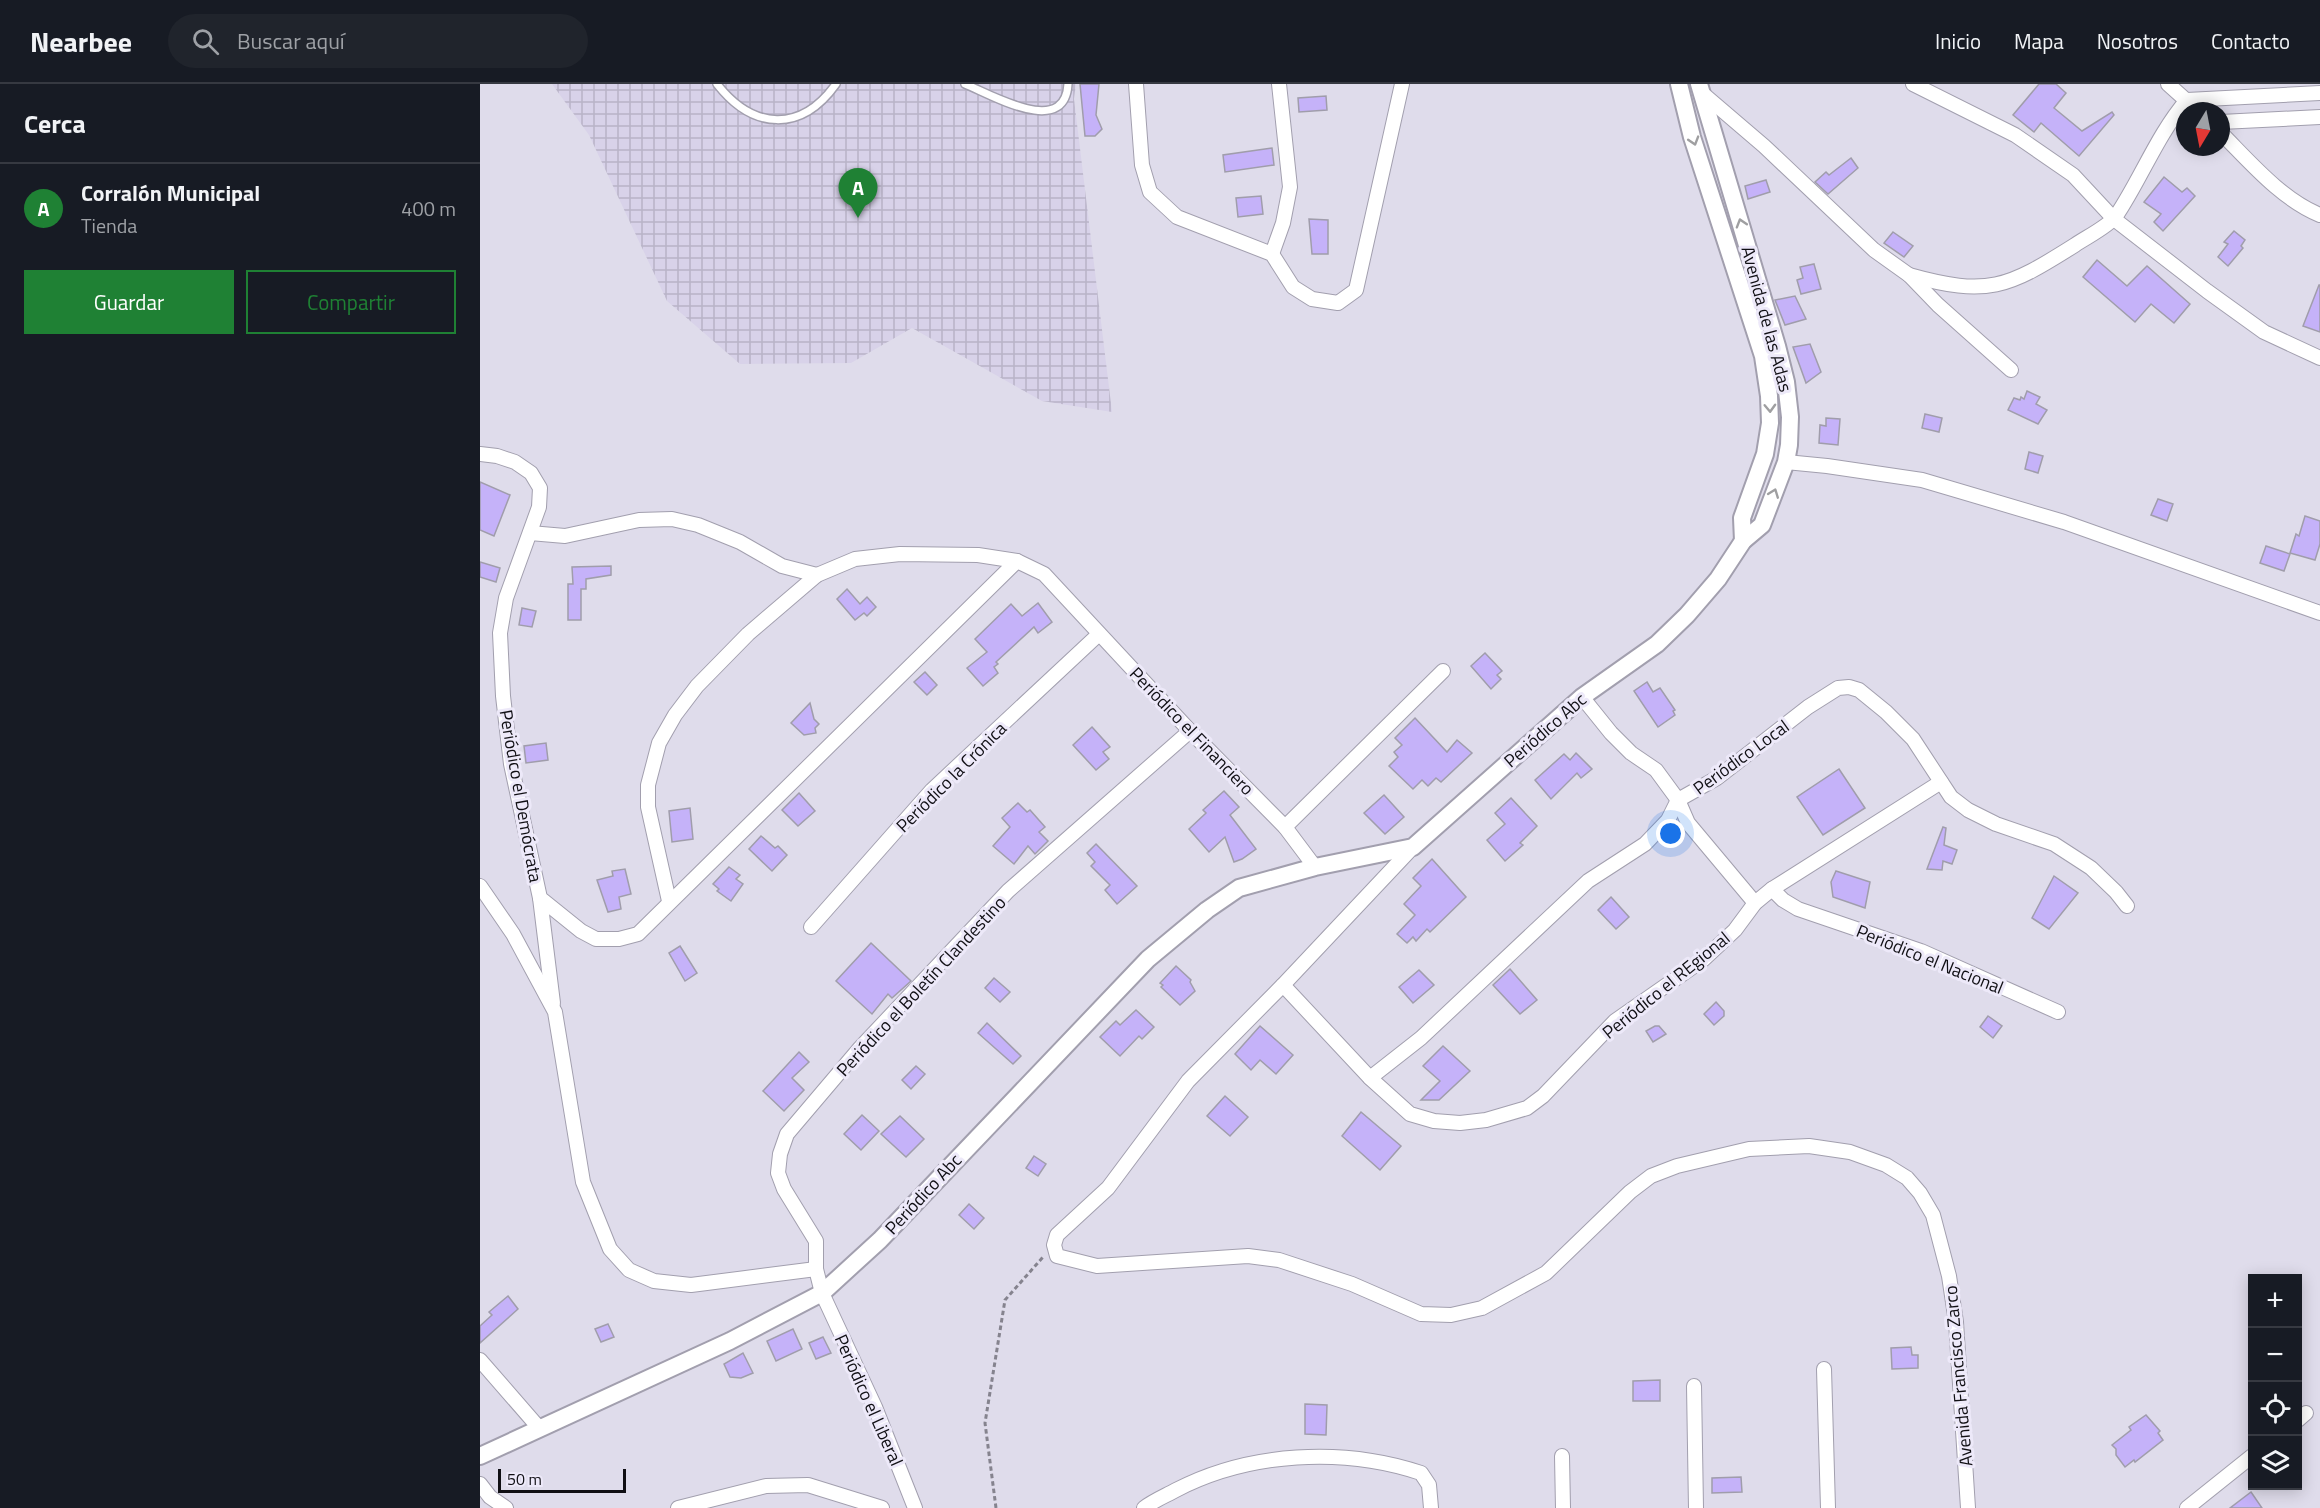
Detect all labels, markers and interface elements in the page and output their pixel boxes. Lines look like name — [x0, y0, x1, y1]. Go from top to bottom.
search box — [168, 14, 588, 68]
text: Nearbee — [30, 20, 132, 63]
text: Buscar aquí — [237, 24, 345, 58]
icon: search — [189, 25, 222, 58]
text: Inicio — [1935, 25, 1981, 57]
text: Mapa — [2014, 25, 2064, 57]
text: Nosotros — [2097, 25, 2178, 57]
text: Contacto — [2211, 25, 2290, 57]
north arrow — [2176, 102, 2230, 156]
text: Cerca — [24, 104, 86, 143]
one-way arrow — [1687, 135, 1699, 146]
pin: A — [838, 168, 878, 218]
text: Corralón Municipal — [81, 176, 260, 210]
text: A — [37, 193, 50, 224]
text: 400 m — [401, 193, 456, 224]
text: Tienda — [81, 210, 137, 241]
one-way arrow — [1736, 218, 1748, 229]
street label: Avenida de las Adas — [1735, 243, 1799, 395]
button: Guardar — [24, 270, 234, 334]
button: Compartir — [246, 270, 456, 334]
one-way arrow — [1763, 404, 1776, 413]
one-way arrow — [1767, 489, 1779, 500]
street label: Periódico el Financiero — [1123, 661, 1261, 801]
street label: Periódico Abc — [1498, 686, 1592, 774]
street label: Periódico el Demócrata — [493, 708, 549, 884]
street label: Periódico Local — [1687, 713, 1795, 801]
street label: Periódico la Crónica — [890, 716, 1012, 838]
your location — [1656, 819, 1685, 848]
street label: Periódico el Boletín Clandestino — [830, 890, 1012, 1082]
street label: Periódico el Nacional — [1852, 917, 2008, 1001]
street label: Periódico el REgional — [1596, 925, 1736, 1045]
street label: Periódico Abc — [878, 1147, 968, 1241]
map controls — [2248, 1274, 2302, 1490]
button: + — [2248, 1274, 2302, 1328]
street label: Avenida Francisco Zarco — [1937, 1284, 1979, 1468]
button: − — [2248, 1328, 2302, 1382]
street label: Periódico el Liberal — [828, 1330, 910, 1470]
button: locate — [2248, 1382, 2302, 1436]
button: layers — [2248, 1436, 2302, 1490]
scale bar — [498, 1466, 626, 1494]
text: 50 m — [507, 1467, 542, 1491]

